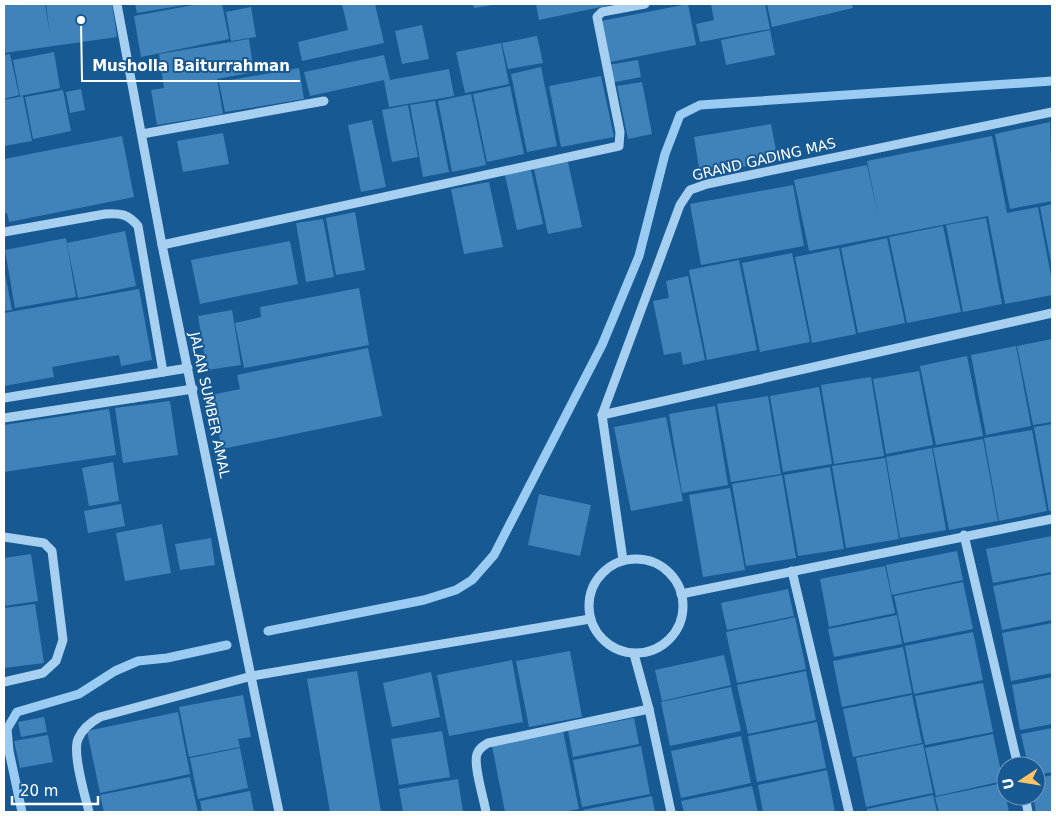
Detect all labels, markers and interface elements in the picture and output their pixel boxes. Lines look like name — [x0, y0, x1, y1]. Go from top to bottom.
callout: Musholla Baiturrahman — [82, 51, 300, 81]
text: Musholla Baiturrahman — [92, 57, 290, 75]
street label: GRAND GADING MAS — [691, 135, 837, 183]
street label: JALAN SUMBER AMAL — [186, 330, 233, 480]
north arrow — [996, 756, 1046, 806]
scale bar — [12, 774, 99, 806]
text: U — [999, 776, 1017, 791]
text: 20 m — [20, 782, 58, 800]

